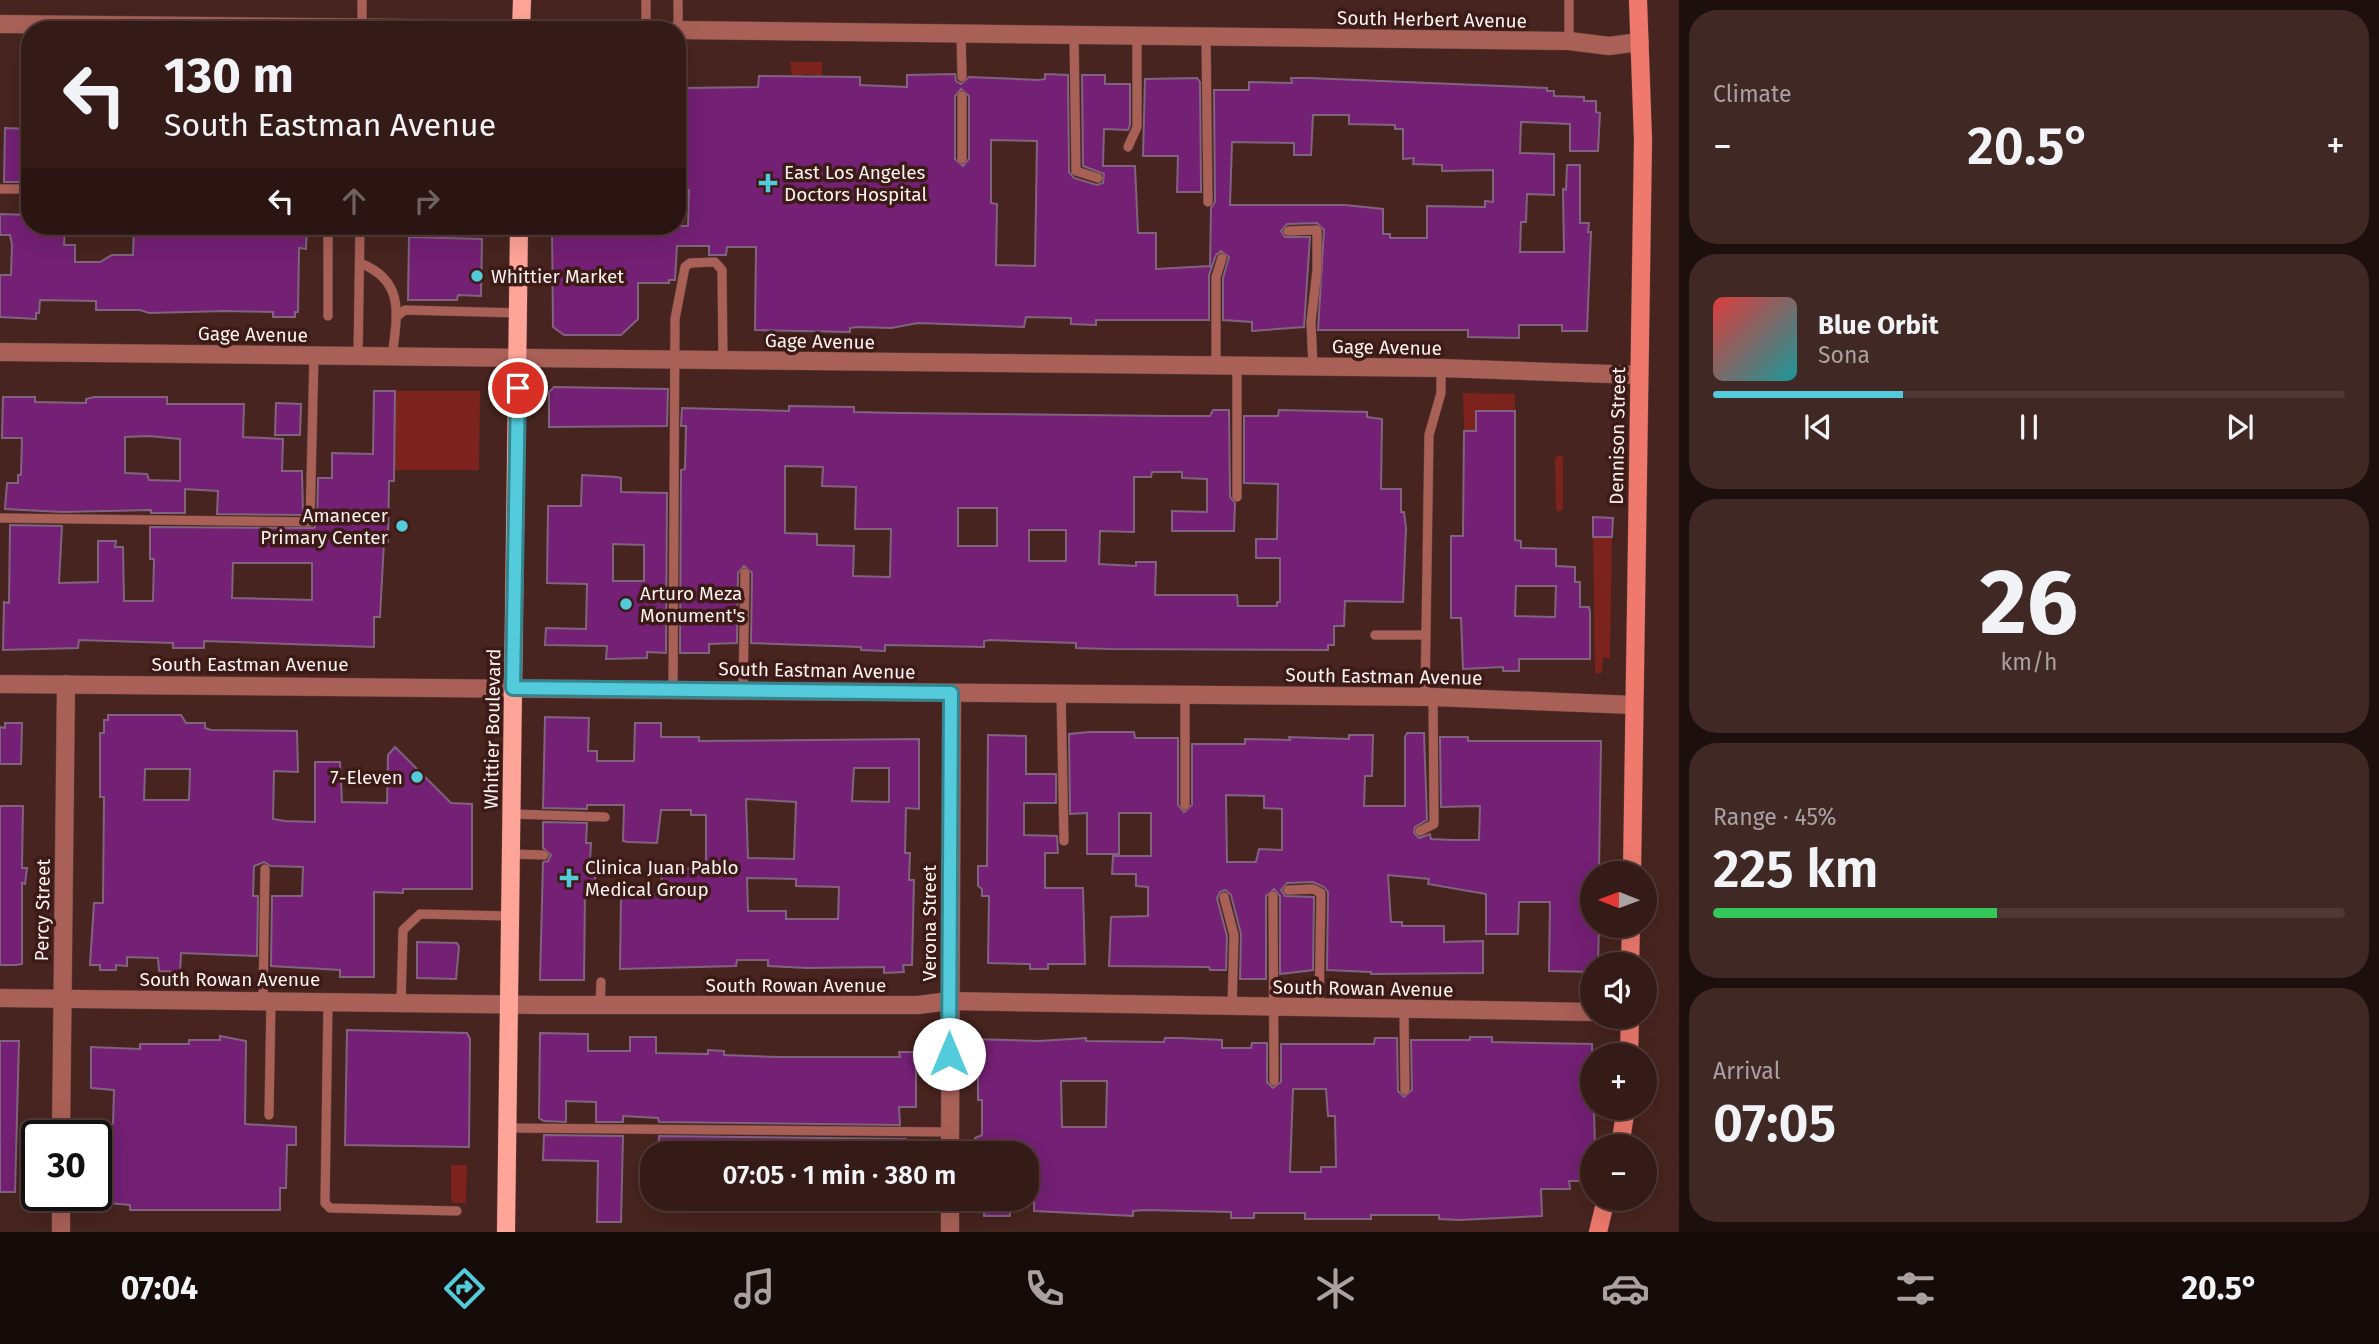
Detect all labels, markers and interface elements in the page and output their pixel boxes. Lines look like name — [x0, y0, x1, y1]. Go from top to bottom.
street label: South Herbert Avenue — [1337, 6, 1527, 33]
text: 130 m — [164, 46, 294, 105]
icon: left — [49, 49, 140, 140]
text: Climate — [1713, 80, 1792, 108]
text: South Eastman Avenue — [164, 106, 496, 144]
text: 20.5° — [1967, 115, 2091, 178]
text: − — [1713, 123, 1732, 169]
text: + — [2326, 123, 2345, 169]
place label: East Los Angeles Doctors Hospital — [784, 161, 927, 206]
marker: East Los Angeles Doctors Hospital — [758, 173, 778, 193]
icon: left — [262, 182, 300, 220]
icon: ahead — [335, 182, 373, 220]
icon: right — [408, 182, 446, 220]
place label: Whittier Market — [491, 265, 624, 288]
marker: Whittier Market — [469, 268, 485, 284]
text: Blue Orbit — [1818, 310, 1938, 341]
street label: Gage Avenue — [198, 322, 308, 347]
street label: Gage Avenue — [765, 329, 875, 354]
street label: Gage Avenue — [1332, 335, 1442, 360]
text: Sona — [1818, 341, 1870, 369]
pin — [488, 358, 548, 418]
street label: Dennison Street — [1605, 367, 1630, 505]
icon: arrive — [499, 369, 537, 407]
icon: previous — [1799, 408, 1837, 446]
icon: pause — [2010, 408, 2048, 446]
icon: next — [2221, 408, 2259, 446]
place label: Amanecer Primary Center — [260, 504, 389, 549]
marker: Amanecer Primary Center — [394, 518, 410, 534]
text: 26 — [1980, 548, 2078, 657]
place label: Arturo Meza Monument's — [640, 582, 745, 627]
marker: Arturo Meza Monument's — [618, 596, 634, 612]
street label: Whittier Boulevard — [480, 648, 505, 810]
text: km/h — [2001, 648, 2057, 676]
street label: South Eastman Avenue — [151, 653, 349, 676]
street label: South Eastman Avenue — [718, 657, 916, 684]
street label: South Eastman Avenue — [1285, 663, 1483, 690]
place label: 7-Eleven — [330, 766, 403, 789]
marker: 7-Eleven — [409, 769, 425, 785]
text: Range · 45% — [1713, 803, 1837, 831]
text: 225 km — [1713, 838, 1879, 901]
place label: Clinica Juan Pablo Medical Group — [585, 856, 739, 901]
street label: Percy Street — [30, 858, 55, 962]
north arrow — [1580, 861, 1657, 938]
map controls — [1580, 861, 1657, 1211]
street label: Verona Street — [918, 865, 941, 981]
marker: Clinica Juan Pablo Medical Group — [559, 868, 579, 888]
button: sound — [1580, 952, 1657, 1029]
street label: South Rowan Avenue — [140, 968, 320, 991]
street label: South Rowan Avenue — [706, 974, 886, 997]
street label: South Rowan Avenue — [1272, 975, 1454, 1002]
position arrow — [912, 1017, 986, 1091]
button: + — [1580, 1043, 1657, 1120]
text: Arrival — [1713, 1057, 1780, 1085]
text: 07:05 — [1713, 1092, 1836, 1155]
speed limit sign: 30 — [21, 1120, 112, 1211]
button: − — [1580, 1134, 1657, 1211]
text: 07:05 · 1 min · 380 m — [723, 1160, 956, 1191]
icon: directions — [440, 1264, 489, 1313]
icon: music — [730, 1264, 779, 1313]
icon: phone — [1020, 1264, 1069, 1313]
icon: climate — [1311, 1264, 1360, 1313]
icon: car — [1601, 1264, 1650, 1313]
icon: filters — [1891, 1264, 1940, 1313]
text: 07:04 — [121, 1269, 198, 1307]
text: 20.5° — [2182, 1269, 2258, 1307]

